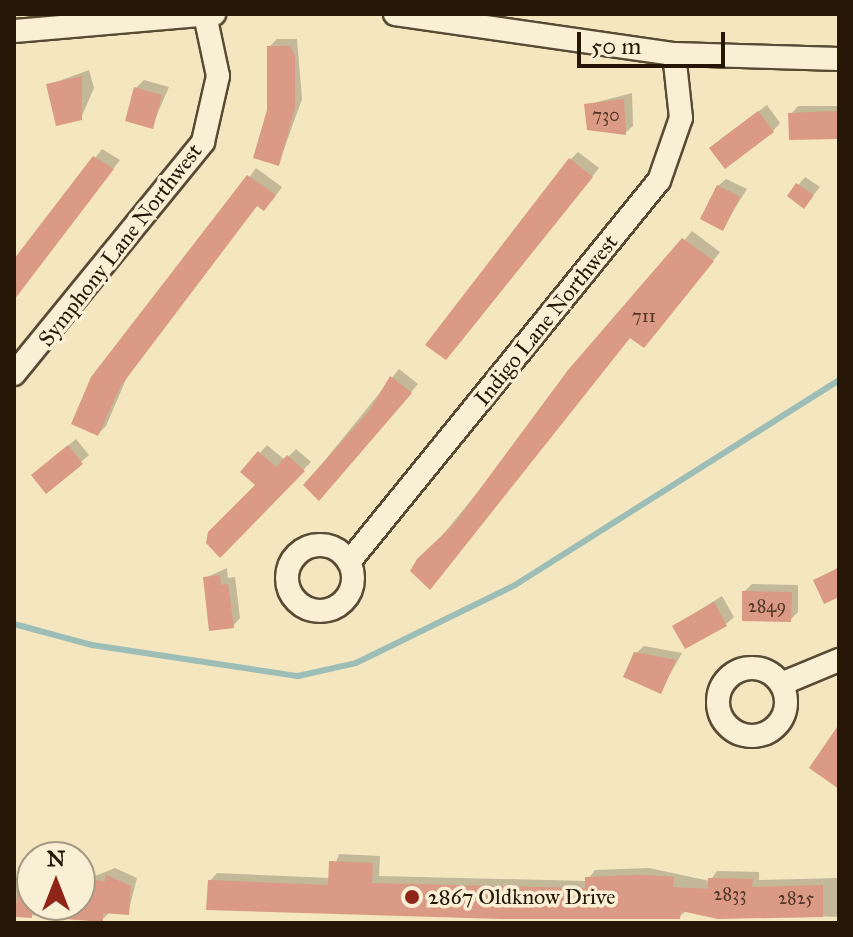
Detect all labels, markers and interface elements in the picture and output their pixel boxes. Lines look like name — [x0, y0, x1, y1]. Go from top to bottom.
scale bar — [581, 16, 729, 66]
text: 50 m — [591, 31, 641, 61]
house number: 730 — [592, 104, 620, 126]
street label: Symphony Lane Northwest — [33, 138, 207, 352]
street label: Indigo Lane Northwest — [469, 229, 623, 411]
house number: 711 — [632, 305, 656, 327]
house number: 2849 — [748, 595, 786, 617]
north arrow — [16, 841, 96, 921]
text: N — [47, 845, 65, 872]
house number: 2833 — [714, 883, 746, 905]
place label: 2867 Oldknow Drive — [428, 884, 615, 910]
house number: 2825 — [778, 887, 814, 909]
marker: 2867 Oldknow Drive — [403, 888, 421, 906]

